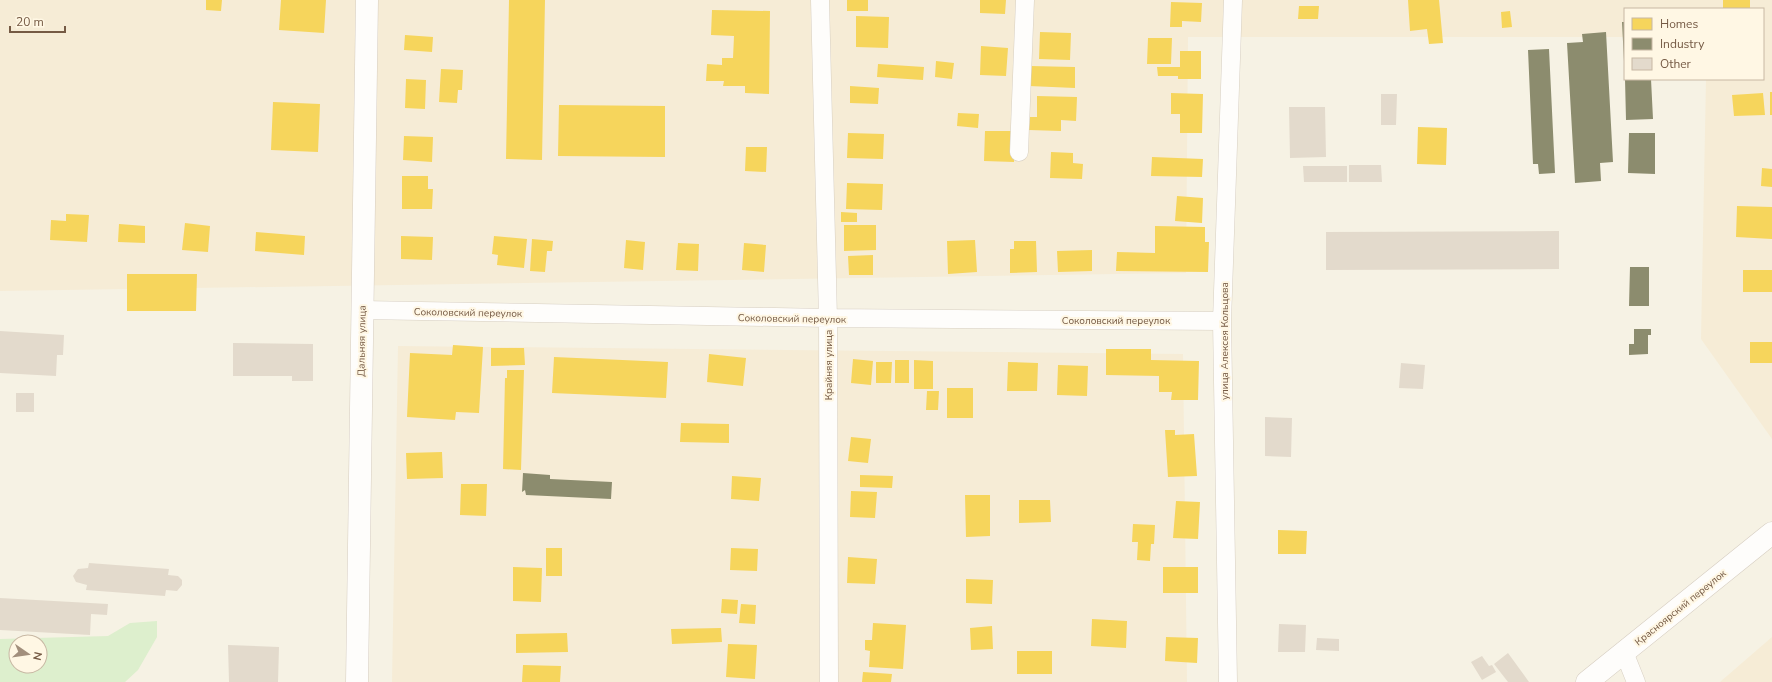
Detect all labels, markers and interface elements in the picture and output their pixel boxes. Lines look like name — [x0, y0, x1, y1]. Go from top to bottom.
scale bar — [10, 8, 65, 34]
legend — [1624, 8, 1764, 80]
text: 20 m — [16, 14, 44, 30]
text: Homes — [1660, 16, 1698, 32]
text: Industry — [1660, 36, 1705, 52]
text: Other — [1660, 56, 1692, 72]
street label: улица Алексея Кольцова — [1218, 282, 1232, 400]
street label: Дальняя улица — [354, 305, 370, 377]
street label: Соколовский переулок — [414, 305, 523, 321]
street label: Соколовский переулок — [738, 311, 847, 327]
street label: Соколовский переулок — [1062, 314, 1171, 328]
street label: Крайняя улица — [822, 330, 836, 400]
street label: Красноярский переулок — [1632, 566, 1730, 649]
north arrow — [8, 634, 48, 674]
text: N — [29, 650, 45, 662]

